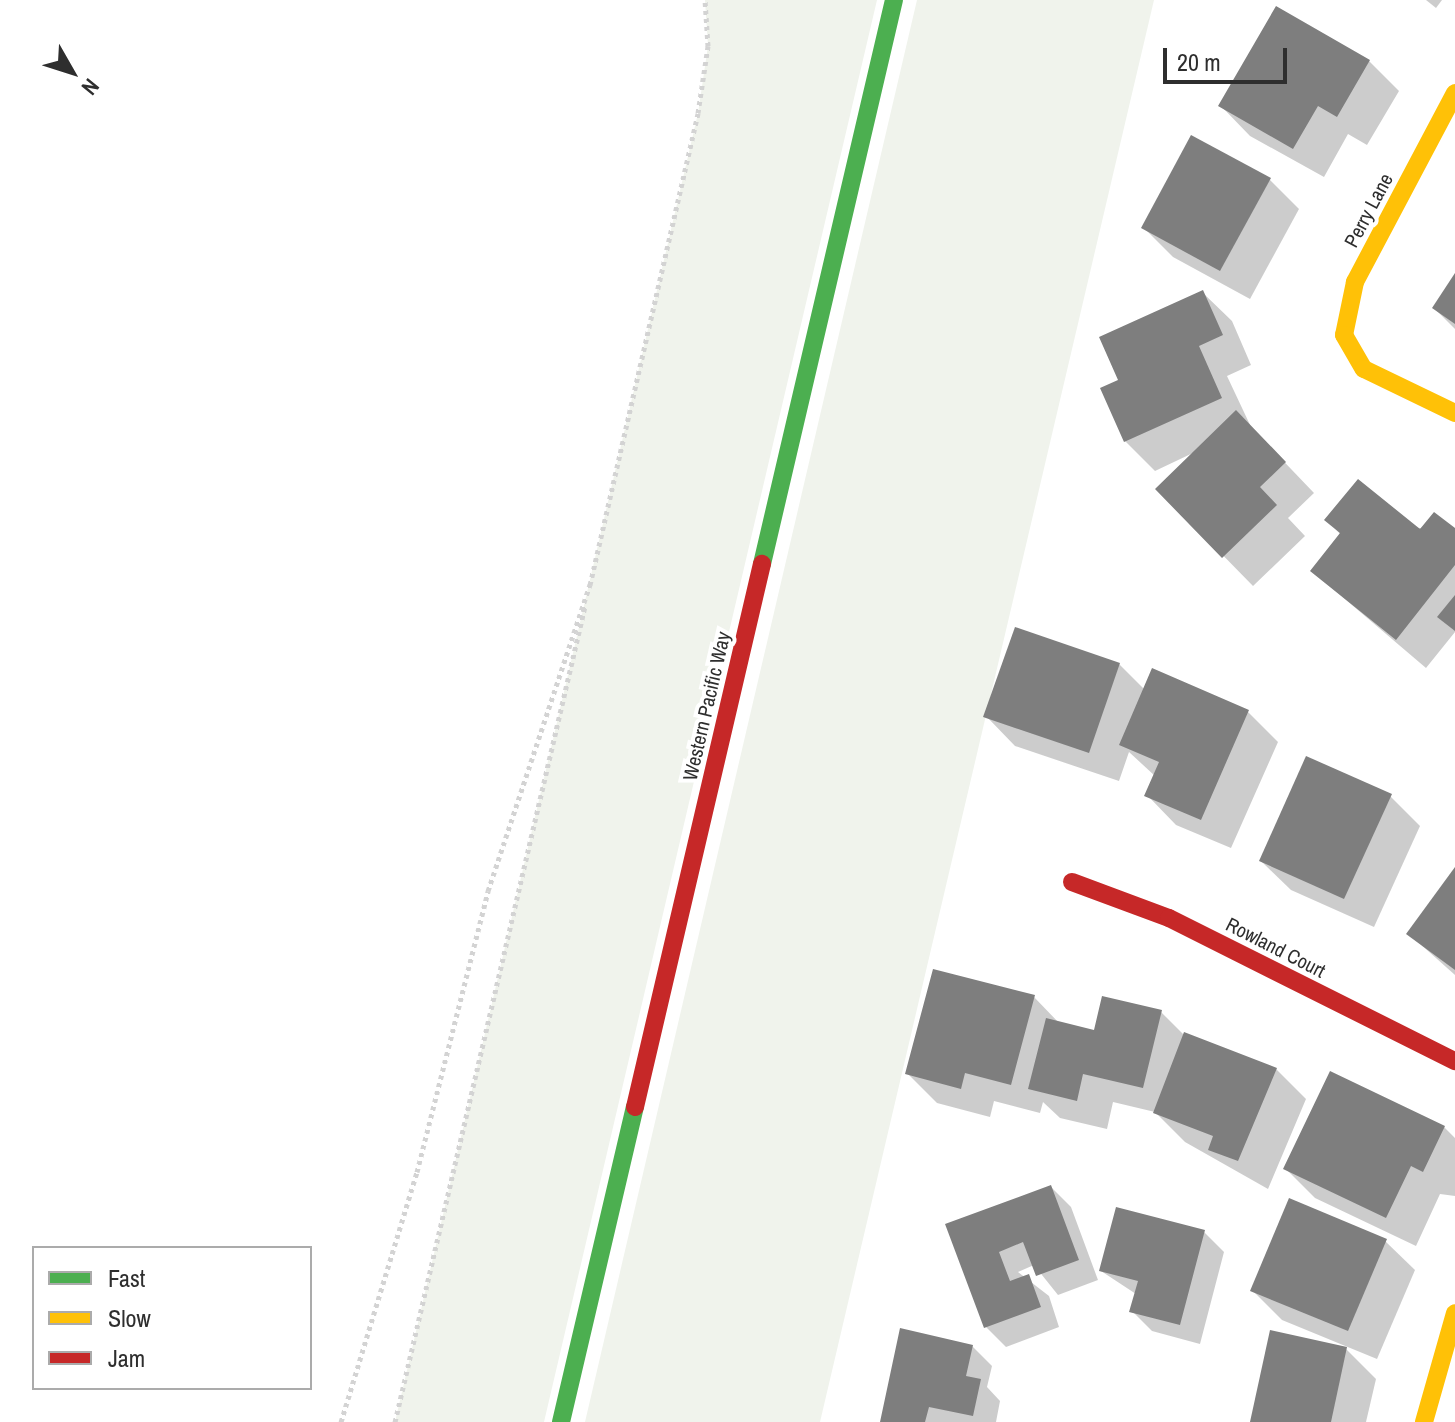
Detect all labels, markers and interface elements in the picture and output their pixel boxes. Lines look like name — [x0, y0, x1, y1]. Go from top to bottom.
north arrow — [32, 32, 112, 112]
scale bar — [1167, 32, 1291, 82]
text: 20 m — [1177, 46, 1221, 78]
text: N — [75, 73, 106, 102]
street label: Perry Lane — [1339, 169, 1397, 251]
street label: Western Pacific Way — [677, 629, 735, 783]
street label: Rowland Court — [1222, 912, 1330, 982]
legend — [32, 1246, 312, 1390]
text: Fast — [108, 1262, 145, 1294]
text: Slow — [108, 1302, 151, 1334]
text: Jam — [108, 1342, 145, 1374]

